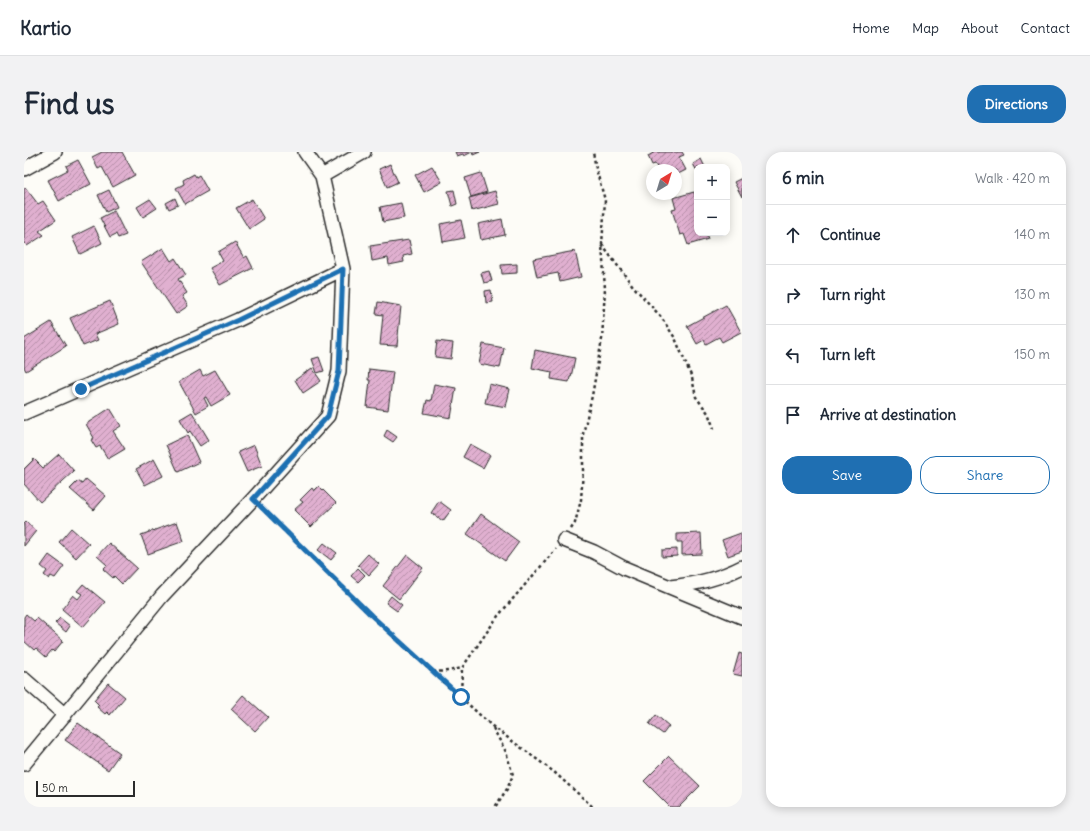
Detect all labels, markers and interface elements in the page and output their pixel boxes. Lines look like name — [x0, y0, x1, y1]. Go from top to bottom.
text: Kartio — [20, 16, 72, 40]
text: Home — [852, 19, 890, 37]
text: Map — [912, 19, 939, 37]
text: About — [961, 19, 999, 37]
text: Contact — [1021, 19, 1070, 37]
button: Directions — [967, 85, 1066, 123]
text: Find us — [24, 86, 115, 122]
north arrow — [646, 164, 682, 200]
map controls — [694, 164, 730, 236]
button: + — [694, 164, 730, 200]
text: 6 min — [782, 167, 824, 189]
text: Walk · 420 m — [975, 170, 1050, 187]
button: − — [694, 200, 730, 236]
icon: ahead — [782, 224, 804, 246]
text: Continue — [820, 225, 881, 244]
text: 140 m — [1014, 226, 1050, 243]
icon: right — [782, 284, 804, 306]
text: Turn right — [820, 285, 885, 304]
text: 130 m — [1014, 286, 1050, 303]
icon: left — [782, 344, 804, 366]
text: Turn left — [820, 345, 875, 364]
text: 150 m — [1014, 346, 1050, 363]
route end — [72, 380, 90, 398]
icon: arrive — [782, 404, 804, 426]
text: Arrive at destination — [820, 405, 956, 424]
button: Save — [782, 456, 912, 494]
button: Share — [920, 456, 1050, 494]
route start — [452, 688, 470, 706]
scale bar — [36, 779, 135, 798]
text: 50 m — [42, 781, 68, 795]

